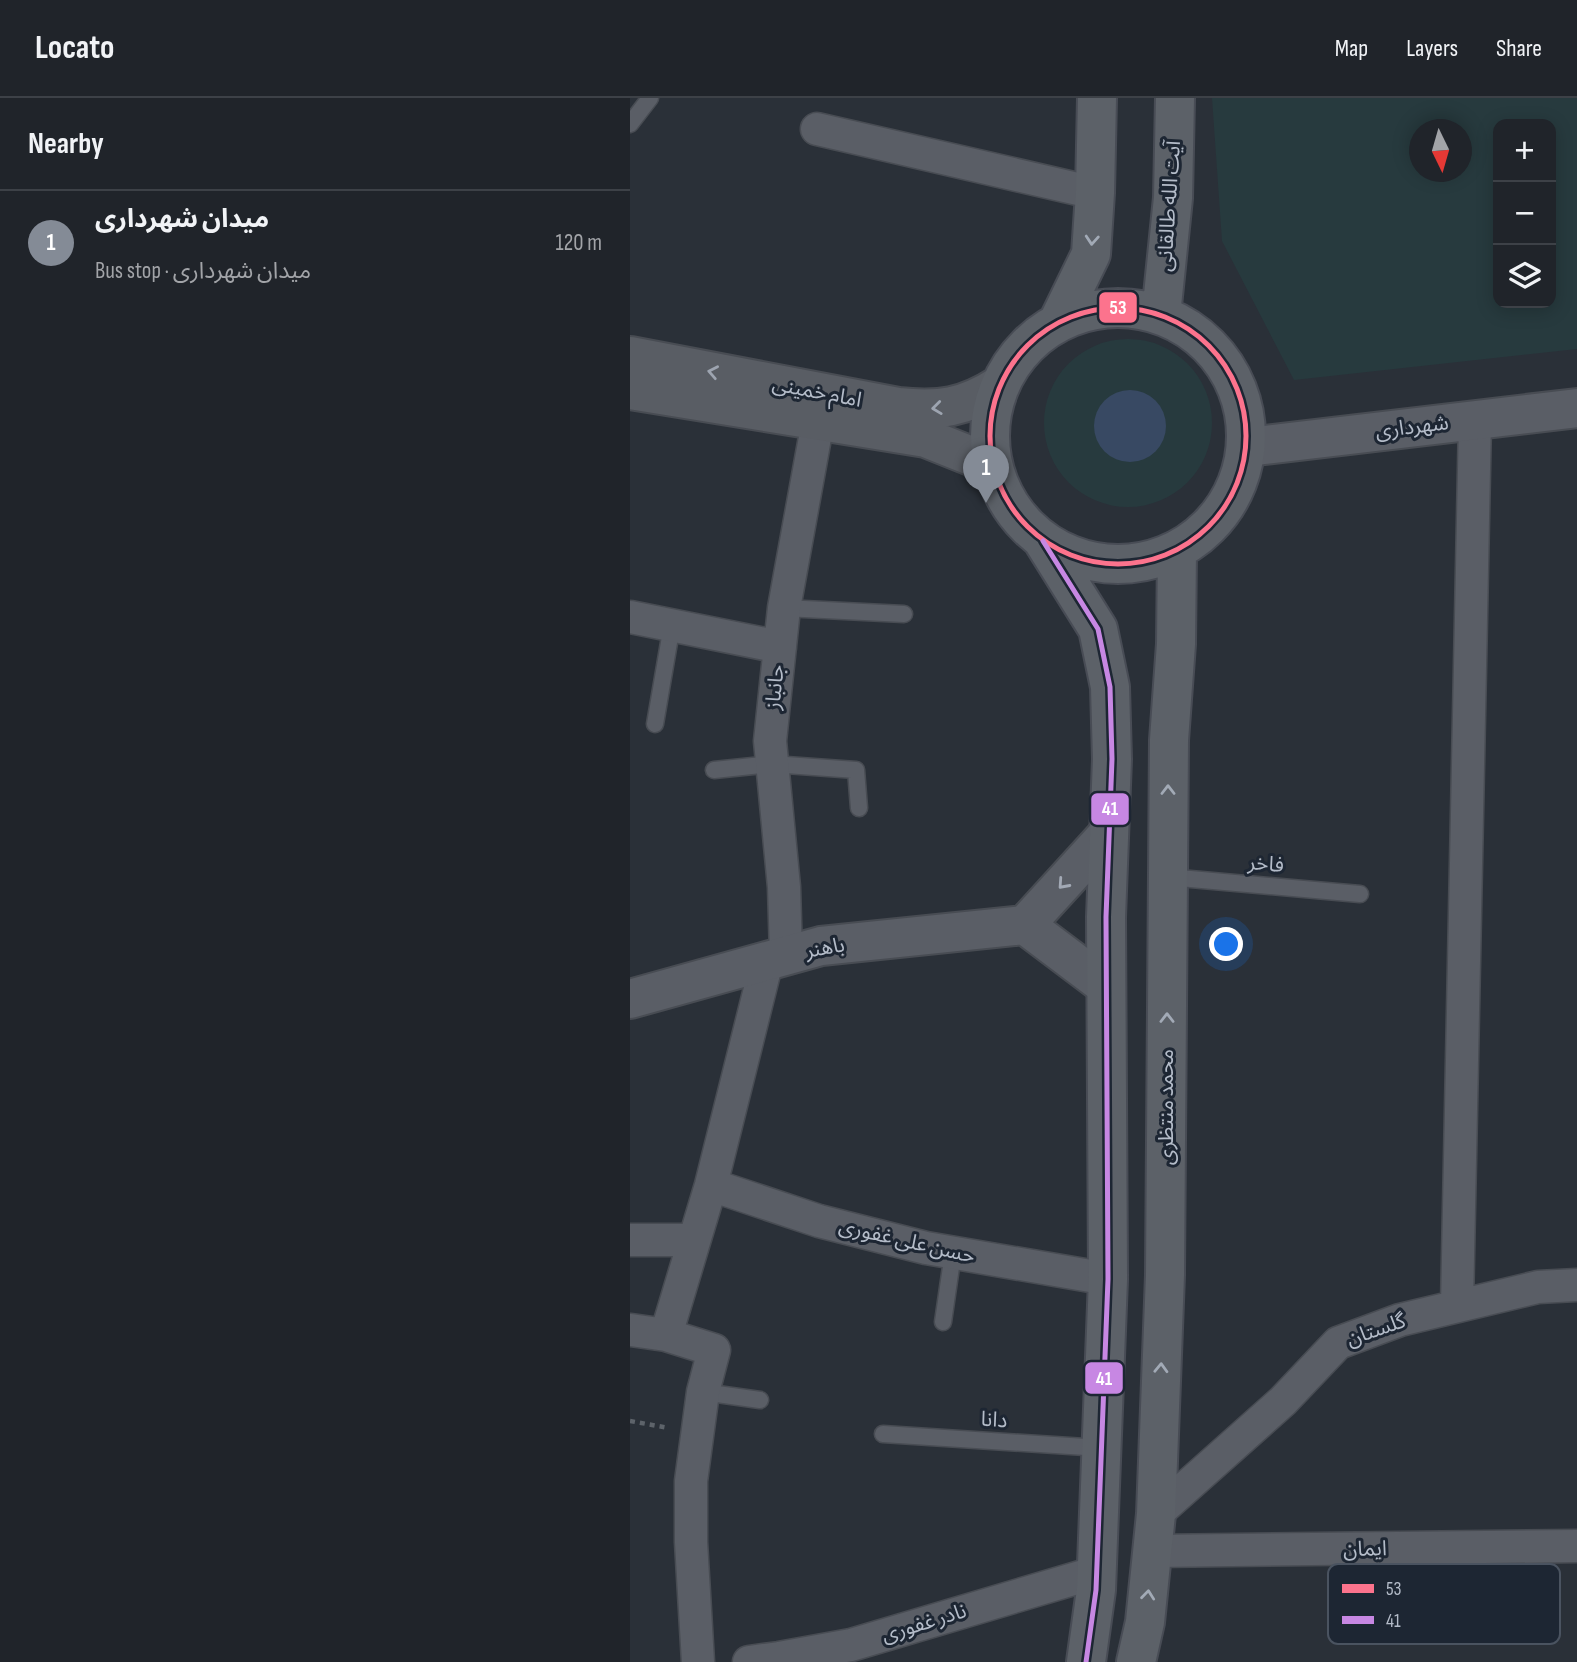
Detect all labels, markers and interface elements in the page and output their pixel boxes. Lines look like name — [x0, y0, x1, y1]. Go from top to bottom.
text: Locato — [35, 28, 114, 68]
text: Map — [1335, 34, 1368, 63]
text: Layers — [1406, 34, 1458, 63]
text: Share — [1496, 34, 1542, 63]
north arrow — [1409, 119, 1472, 182]
map controls — [1493, 119, 1556, 308]
button: + — [1493, 119, 1556, 182]
text: Nearby — [28, 126, 104, 162]
street label: آیت الله طالقانی — [1152, 139, 1186, 272]
button: − — [1493, 182, 1556, 245]
text: میدان شهرداری — [95, 204, 269, 235]
text: 1 — [46, 229, 56, 257]
text: 120 m — [556, 229, 602, 257]
one-way arrow — [1085, 234, 1100, 245]
button: layers — [1493, 245, 1556, 308]
text: Bus stop · میدان شهرداری — [95, 257, 311, 285]
line badge: 53 — [1098, 291, 1138, 324]
text: 53 — [1110, 297, 1126, 320]
one-way arrow — [707, 365, 719, 380]
street label: امام خمینی — [770, 371, 864, 416]
one-way arrow — [931, 401, 943, 416]
street label: شهرداری — [1374, 410, 1450, 444]
pin: 1 — [963, 445, 1009, 503]
street label: جانباز — [760, 663, 790, 712]
one-way arrow — [1160, 785, 1176, 795]
line badge: 41 — [1090, 792, 1130, 826]
text: 41 — [1102, 798, 1119, 821]
street label: فاخر — [1246, 850, 1285, 878]
one-way arrow — [1059, 876, 1071, 889]
your location — [1209, 927, 1243, 961]
street label: باهنر — [802, 932, 847, 964]
one-way arrow — [1159, 1012, 1174, 1023]
street label: محمد منتظری — [1154, 1049, 1179, 1165]
street label: حسن علی غفوری — [836, 1213, 978, 1269]
street label: گلستان — [1343, 1308, 1409, 1352]
line badge: 41 — [1084, 1361, 1124, 1395]
one-way arrow — [1154, 1362, 1169, 1373]
text: 41 — [1096, 1368, 1113, 1391]
street label: دانا — [980, 1407, 1008, 1433]
street label: ایمان — [1343, 1536, 1387, 1562]
legend — [1328, 1564, 1560, 1644]
text: 53 — [1386, 1578, 1402, 1601]
one-way arrow — [1140, 1589, 1155, 1600]
street label: نادر غفوری — [879, 1598, 969, 1648]
text: 41 — [1386, 1610, 1401, 1633]

